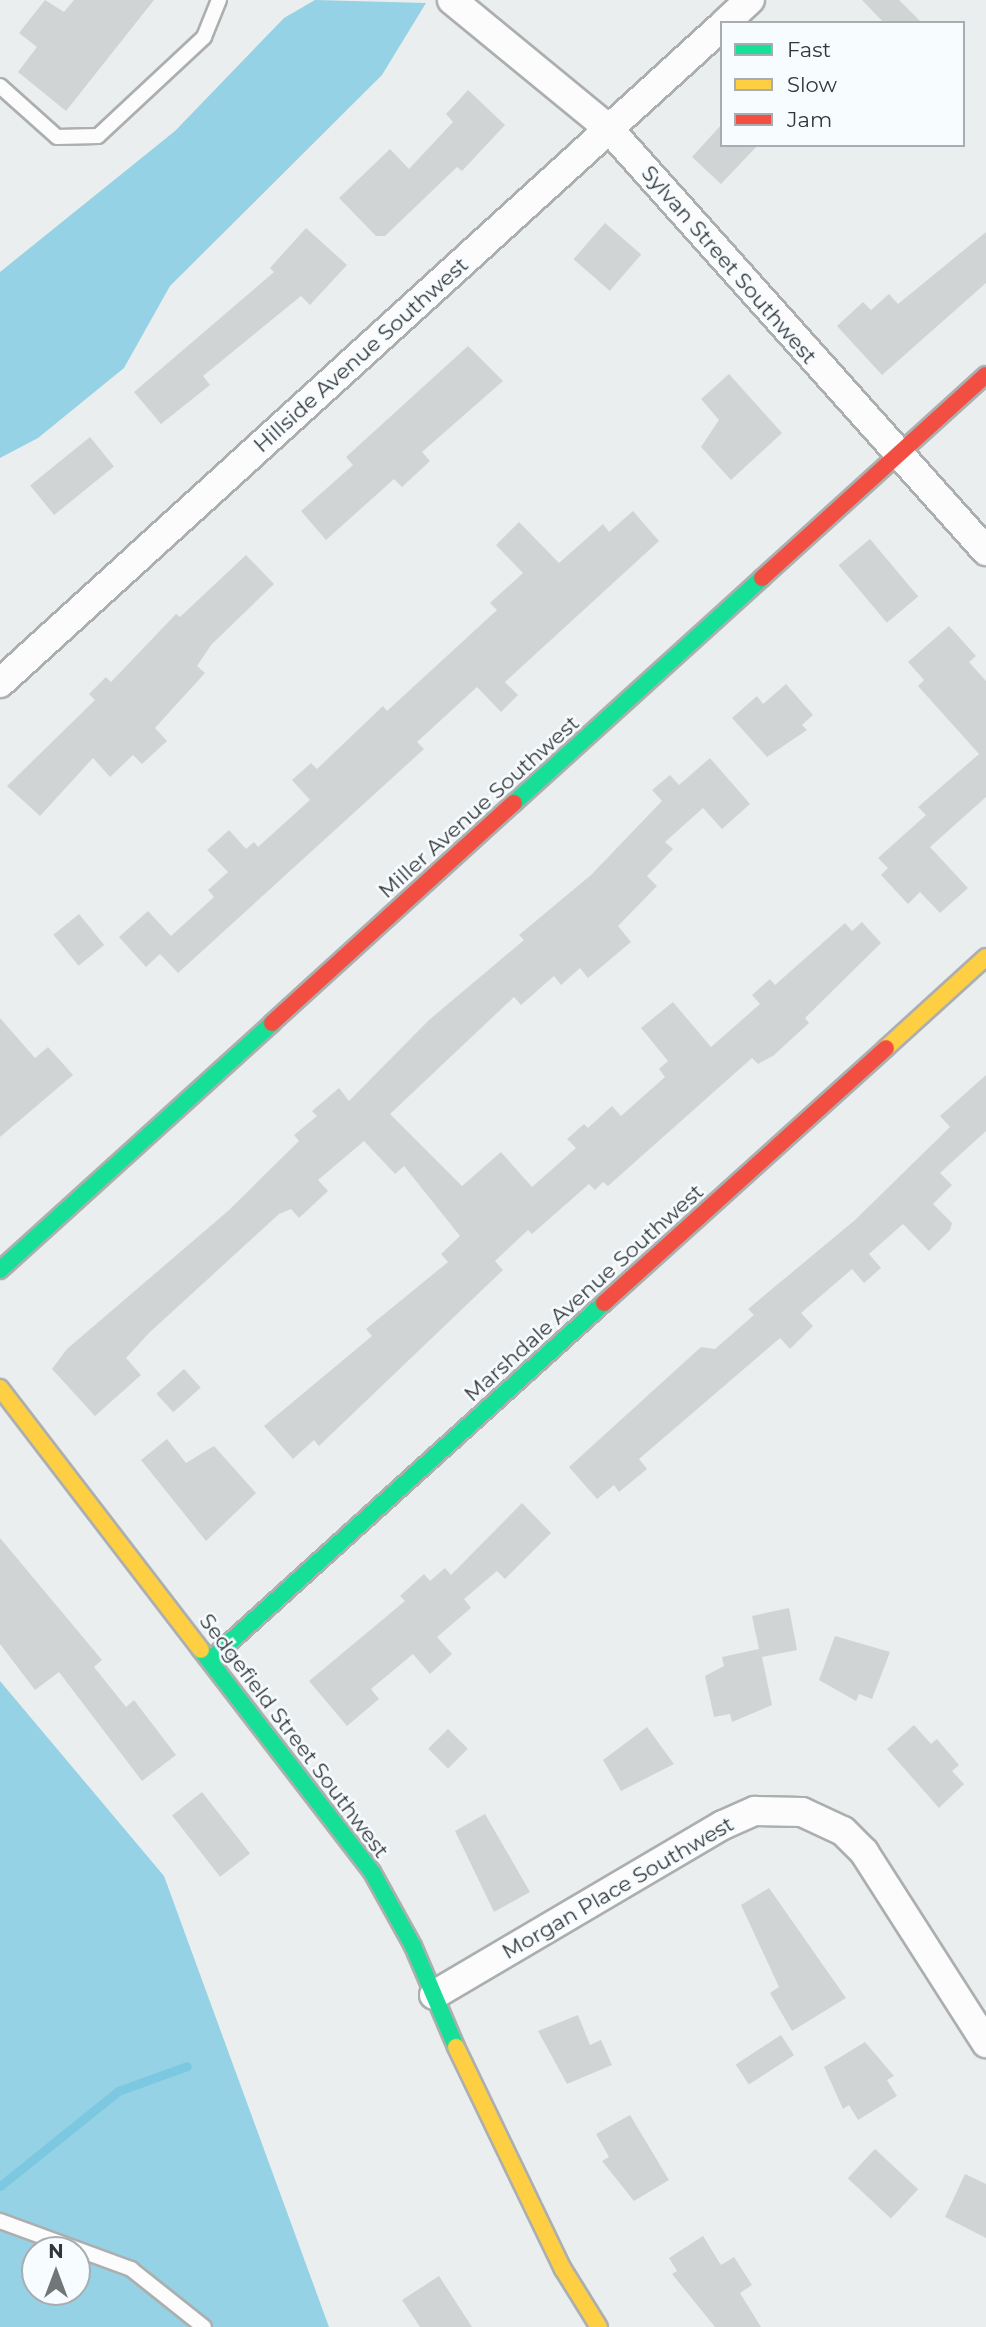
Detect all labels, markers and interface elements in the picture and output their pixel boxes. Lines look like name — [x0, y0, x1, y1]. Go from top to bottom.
legend — [720, 21, 965, 147]
text: Fast — [787, 37, 831, 62]
text: Slow — [787, 72, 837, 97]
text: Jam — [787, 107, 832, 132]
street label: Sylvan Street Southwest — [636, 161, 822, 369]
street label: Hillside Avenue Southwest — [249, 252, 473, 458]
street label: Miller Avenue Southwest — [374, 710, 584, 904]
street label: Marshdale Avenue Southwest — [459, 1179, 709, 1407]
street label: Sedgefield Street Southwest — [194, 1609, 394, 1863]
street label: Morgan Place Southwest — [498, 1811, 738, 1965]
north arrow — [21, 2236, 91, 2306]
text: N — [48, 2240, 64, 2263]

